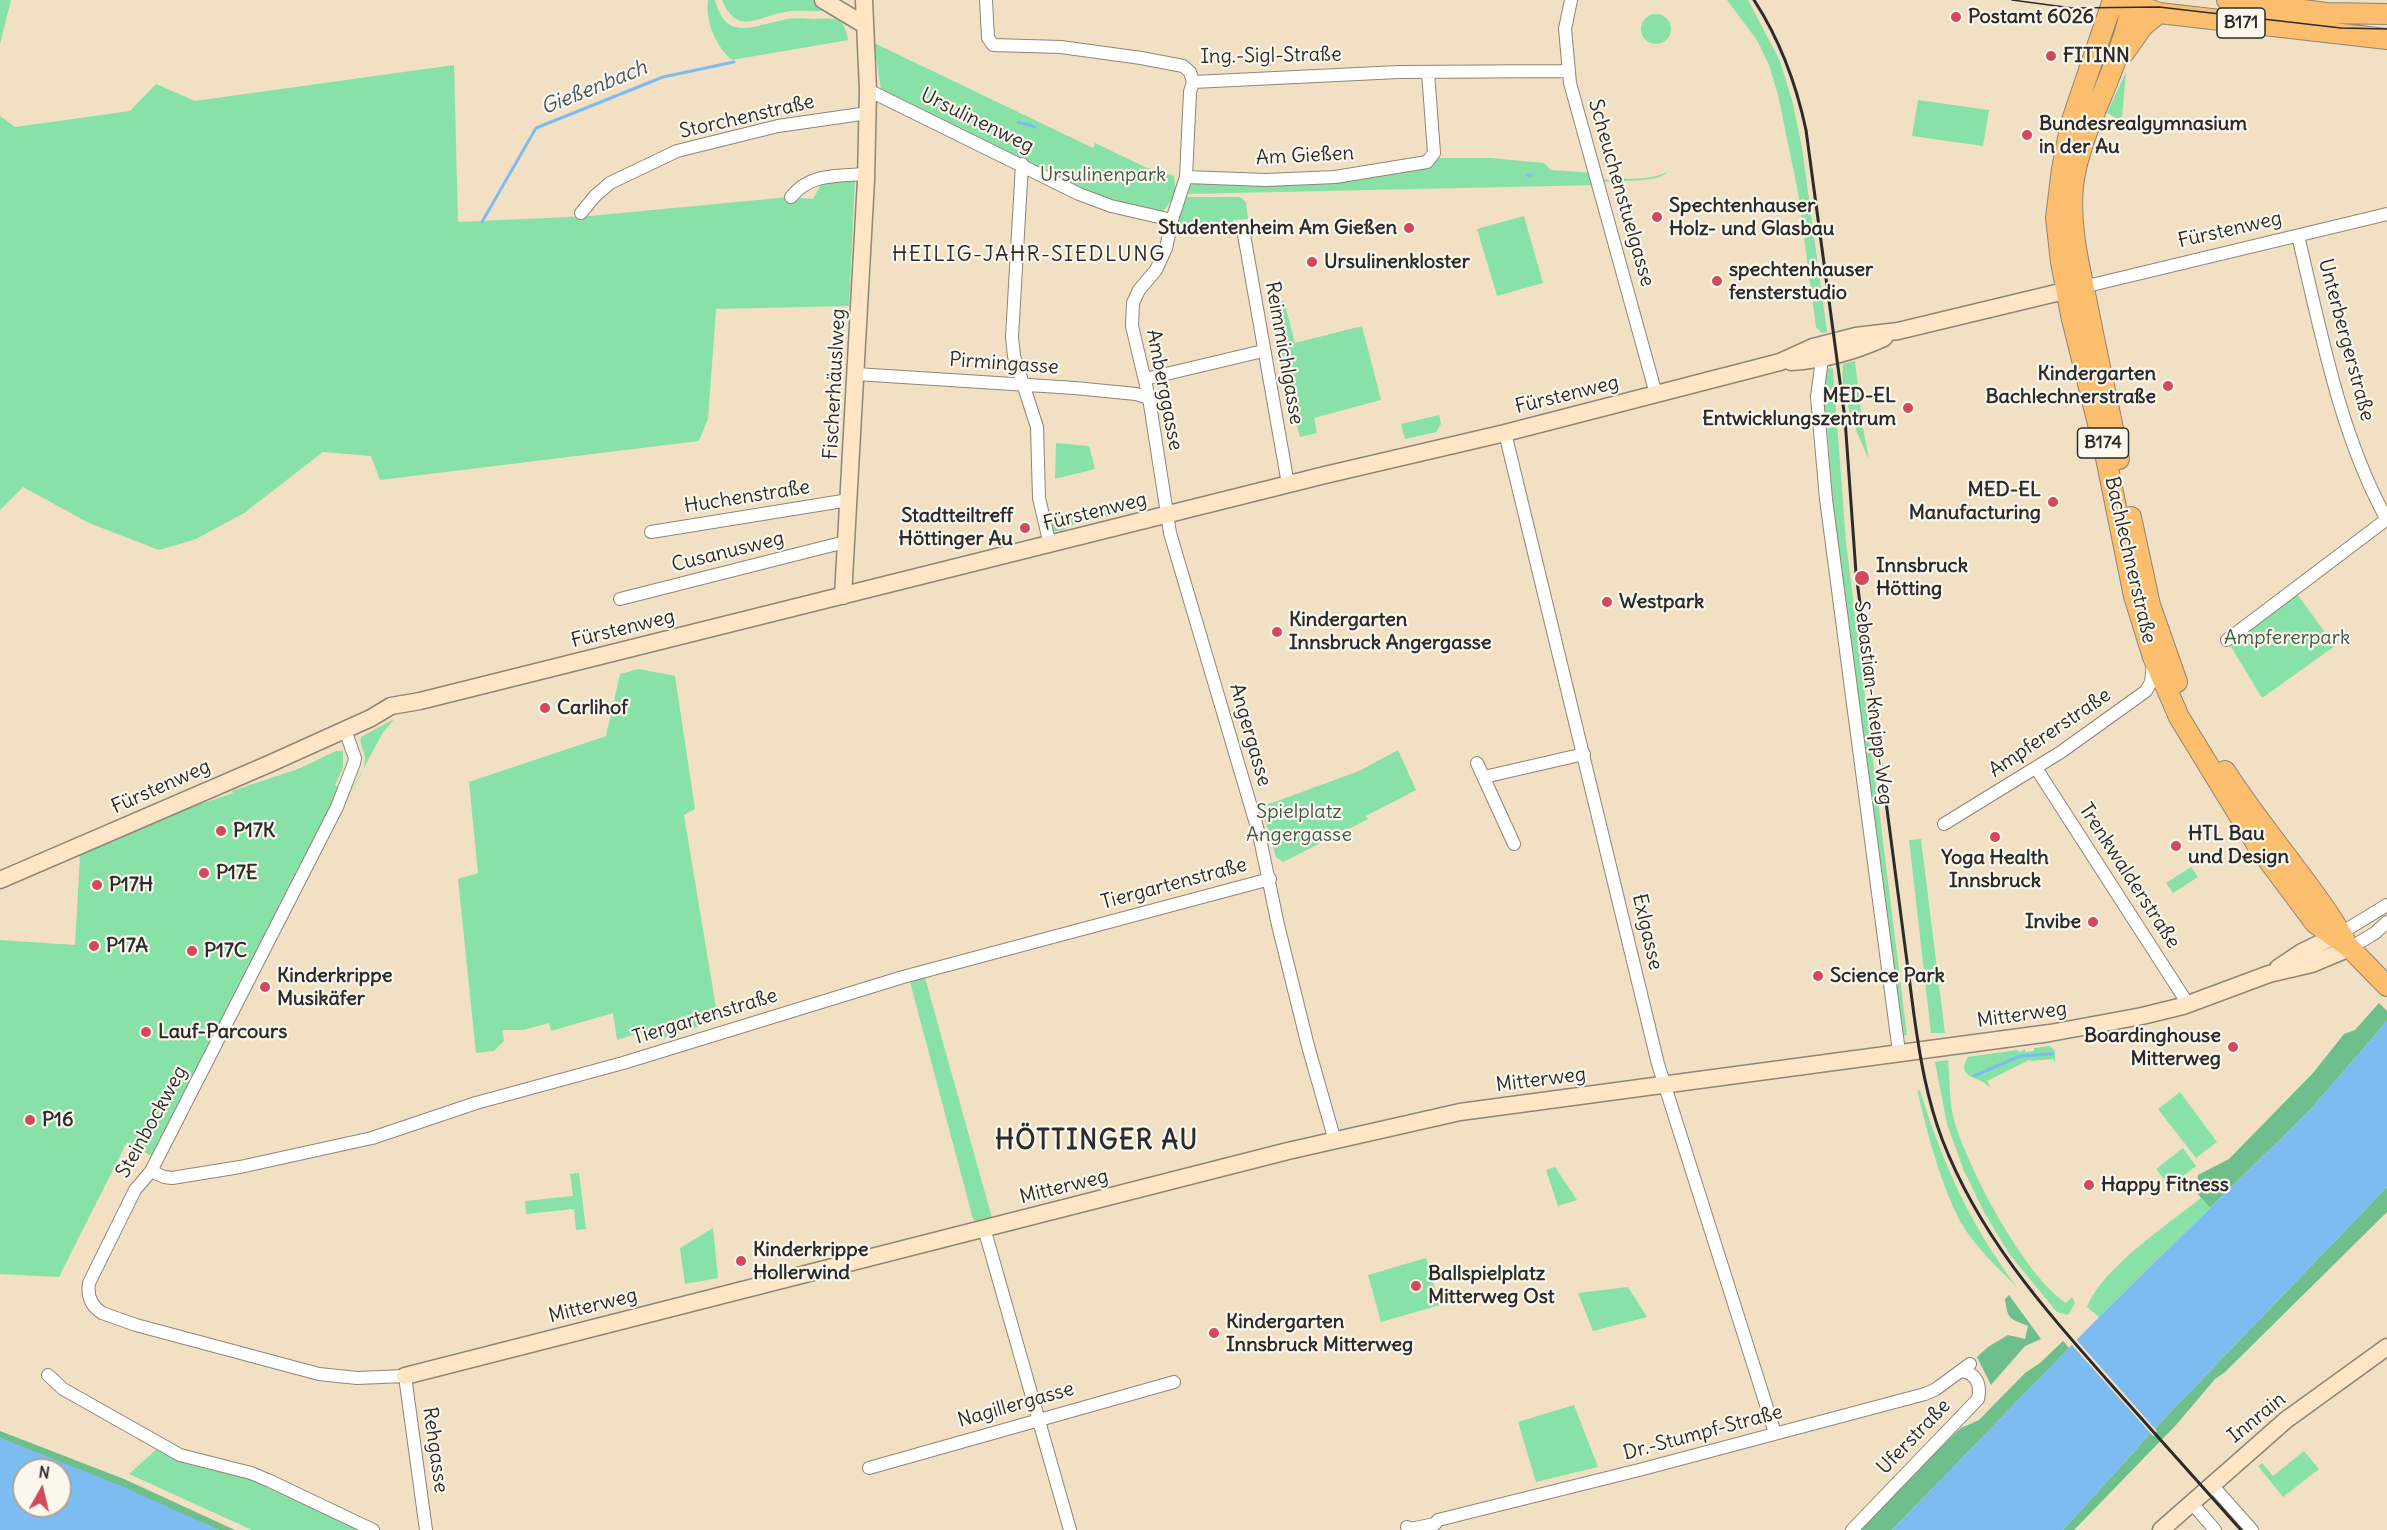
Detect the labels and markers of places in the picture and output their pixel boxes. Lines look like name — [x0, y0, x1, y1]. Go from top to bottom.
place label: Postamt 6026 — [1968, 5, 2094, 29]
marker: Postamt 6026 — [1949, 10, 1963, 24]
place label: FITINN — [2063, 44, 2130, 68]
marker: FITINN — [2044, 49, 2058, 63]
place label: Bundesrealgymnasium in der Au — [2039, 112, 2247, 159]
marker: Bundesrealgymnasium in der Au — [2020, 128, 2034, 142]
place label: Spechtenhauser Holz- und Glasbau — [1669, 194, 1834, 241]
marker: Spechtenhauser Holz- und Glasbau — [1650, 210, 1664, 224]
place label: Studentenheim Am Gießen — [1158, 216, 1397, 240]
marker: Studentenheim Am Gießen — [1402, 221, 1416, 235]
place label: Ursulinenkloster — [1324, 250, 1470, 274]
marker: Ursulinenkloster — [1305, 255, 1319, 269]
place label: spechtenhauser fensterstudio — [1729, 258, 1873, 305]
marker: spechtenhauser fensterstudio — [1710, 274, 1724, 288]
place label: Kindergarten Bachlechnerstraße — [1986, 362, 2156, 409]
marker: Kindergarten Bachlechnerstraße — [2161, 379, 2175, 393]
place label: MED-EL Entwicklungszentrum — [1702, 384, 1896, 431]
marker: MED-EL Entwicklungszentrum — [1901, 401, 1915, 415]
place label: MED-EL Manufacturing — [1909, 478, 2041, 525]
marker: MED-EL Manufacturing — [2046, 495, 2060, 509]
place label: Stadtteiltreff Höttinger Au — [899, 504, 1013, 551]
marker: Stadtteiltreff Höttinger Au — [1018, 521, 1032, 535]
place label: Innsbruck Hötting — [1876, 554, 1968, 601]
marker: Innsbruck Hötting — [1853, 569, 1871, 587]
place label: Westpark — [1619, 590, 1704, 614]
marker: Westpark — [1600, 595, 1614, 609]
place label: Kindergarten Innsbruck Angergasse — [1289, 608, 1492, 655]
marker: Kindergarten Innsbruck Angergasse — [1270, 625, 1284, 639]
place label: Carlihof — [557, 696, 628, 720]
marker: Carlihof — [538, 701, 552, 715]
place label: P17K — [233, 819, 275, 843]
place label: HTL Bau und Design — [2188, 822, 2289, 869]
marker: P17K — [214, 824, 228, 838]
marker: Yoga Health Innsbruck — [1988, 830, 2002, 844]
marker: HTL Bau und Design — [2169, 839, 2183, 853]
place label: Yoga Health Innsbruck — [1941, 846, 2049, 893]
place label: P17E — [216, 861, 258, 885]
marker: P17E — [197, 866, 211, 880]
place label: P17H — [109, 873, 153, 897]
marker: P17H — [90, 878, 104, 892]
place label: Invibe — [2025, 910, 2081, 934]
marker: Invibe — [2086, 915, 2100, 929]
place label: P17A — [106, 934, 148, 958]
marker: P17A — [87, 939, 101, 953]
place label: P17C — [204, 939, 247, 963]
marker: P17C — [185, 944, 199, 958]
place label: Kinderkrippe Musikäfer — [277, 964, 392, 1011]
place label: Science Park — [1830, 964, 1945, 988]
marker: Science Park — [1811, 969, 1825, 983]
marker: Kinderkrippe Musikäfer — [258, 980, 272, 994]
place label: Lauf-Parcours — [158, 1020, 287, 1044]
place label: Boardinghouse Mitterweg — [2084, 1024, 2221, 1071]
marker: Lauf-Parcours — [139, 1025, 153, 1039]
marker: Boardinghouse Mitterweg — [2226, 1040, 2240, 1054]
place label: P16 — [42, 1108, 73, 1132]
marker: P16 — [23, 1113, 37, 1127]
place label: Happy Fitness — [2101, 1173, 2229, 1197]
marker: Happy Fitness — [2082, 1178, 2096, 1192]
place label: Kinderkrippe Hollerwind — [753, 1238, 868, 1285]
marker: Kinderkrippe Hollerwind — [734, 1254, 748, 1268]
place label: Ballspielplatz Mitterweg Ost — [1428, 1262, 1555, 1309]
marker: Ballspielplatz Mitterweg Ost — [1409, 1279, 1423, 1293]
place label: Kindergarten Innsbruck Mitterweg — [1226, 1310, 1413, 1357]
marker: Kindergarten Innsbruck Mitterweg — [1207, 1326, 1221, 1340]

